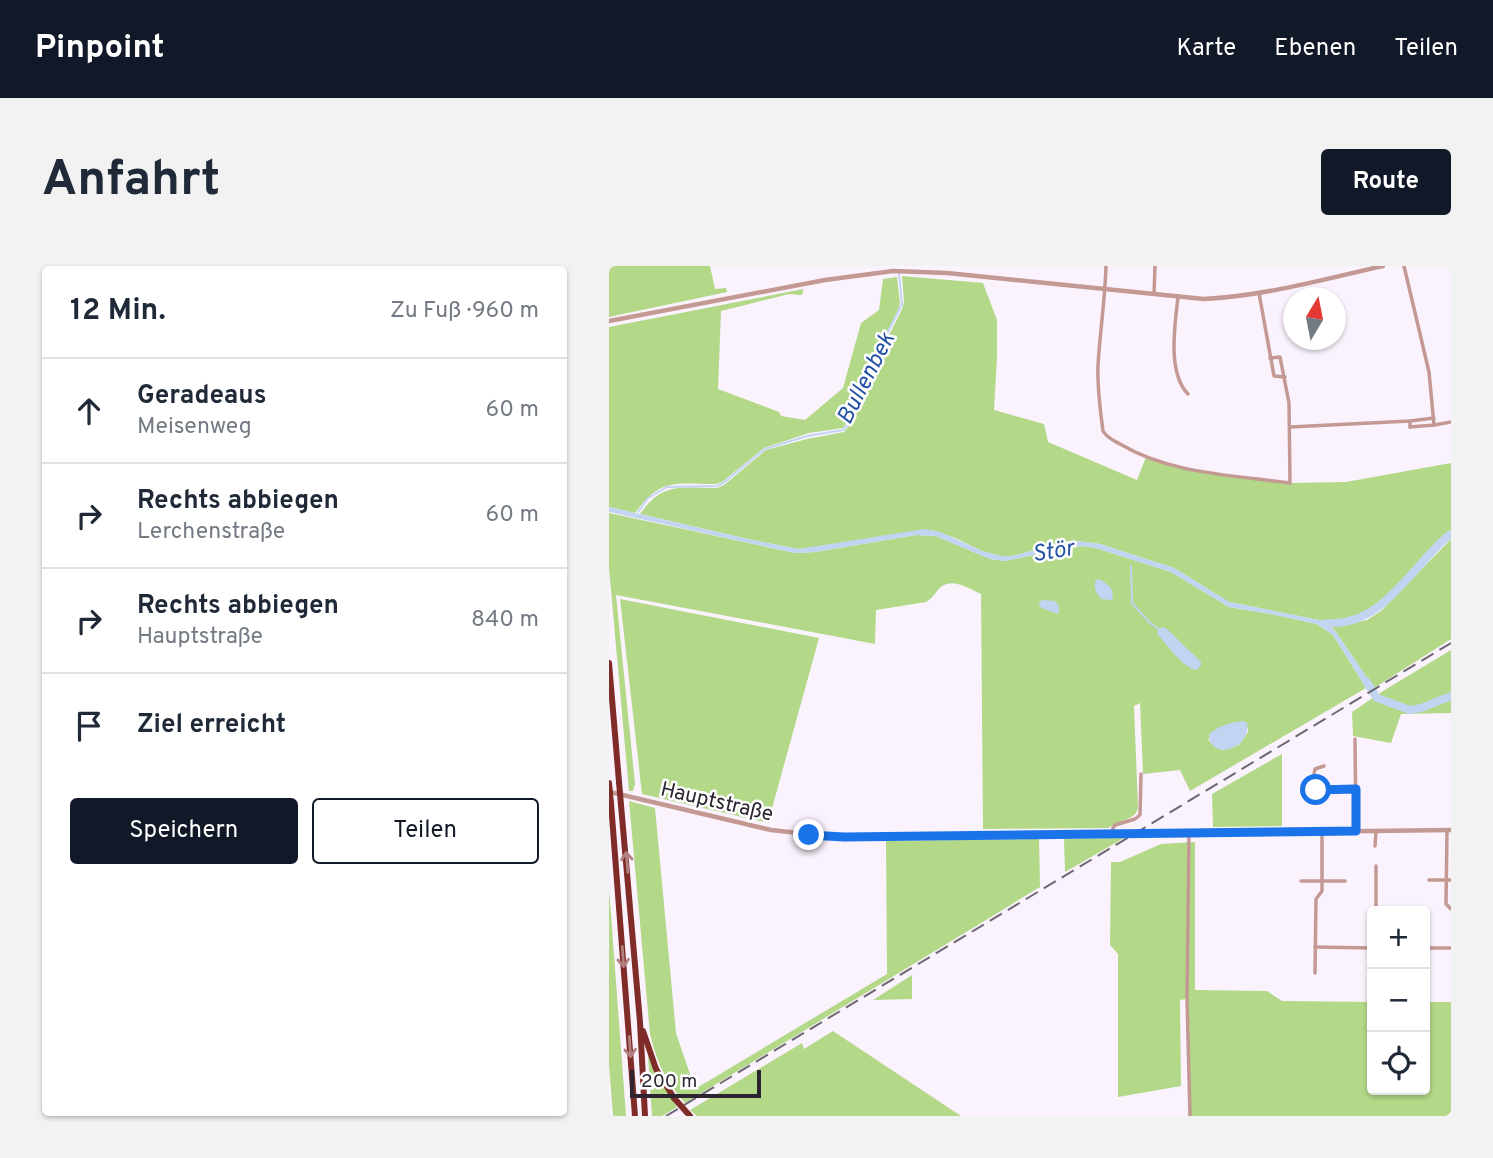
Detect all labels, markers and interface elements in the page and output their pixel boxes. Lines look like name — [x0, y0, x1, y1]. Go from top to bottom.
text: Pinpoint — [35, 28, 164, 70]
text: Karte — [1176, 34, 1236, 64]
text: Ebenen — [1274, 34, 1356, 64]
text: Teilen — [1394, 34, 1458, 64]
button: Route — [1321, 149, 1451, 215]
text: Anfahrt — [42, 151, 220, 213]
north arrow — [1283, 287, 1346, 350]
text: 12 Min. — [70, 293, 166, 330]
text: Zu Fuß · 960 m — [390, 297, 539, 326]
water label: Bullenbek — [832, 328, 903, 430]
text: Geradeaus — [137, 380, 266, 413]
icon: ahead — [70, 392, 108, 430]
text: 60 m — [486, 396, 539, 425]
text: Meisenweg — [137, 413, 252, 442]
text: Rechts abbiegen — [137, 485, 339, 518]
icon: right — [70, 497, 108, 535]
text: 60 m — [486, 501, 539, 530]
text: Lerchenstraße — [137, 518, 285, 547]
water label: Stör — [1030, 535, 1079, 570]
text: Rechts abbiegen — [137, 590, 339, 623]
icon: right — [70, 602, 108, 640]
text: 840 m — [471, 606, 539, 635]
text: Hauptstraße — [137, 623, 263, 652]
icon: arrive — [70, 707, 108, 745]
text: Ziel erreicht — [137, 709, 286, 742]
route start — [1300, 774, 1331, 805]
street label: Hauptstraße — [658, 776, 776, 829]
button: Speichern — [70, 798, 298, 864]
button: Teilen — [312, 798, 539, 864]
route end — [793, 819, 824, 850]
one-way arrow — [620, 852, 633, 874]
map controls — [1367, 906, 1430, 1095]
button: + — [1367, 906, 1430, 969]
one-way arrow — [617, 945, 630, 968]
button: − — [1367, 969, 1430, 1032]
button: locate — [1367, 1032, 1430, 1095]
one-way arrow — [624, 1036, 637, 1058]
scale bar — [630, 1067, 761, 1099]
text: 200 m — [641, 1070, 697, 1094]

